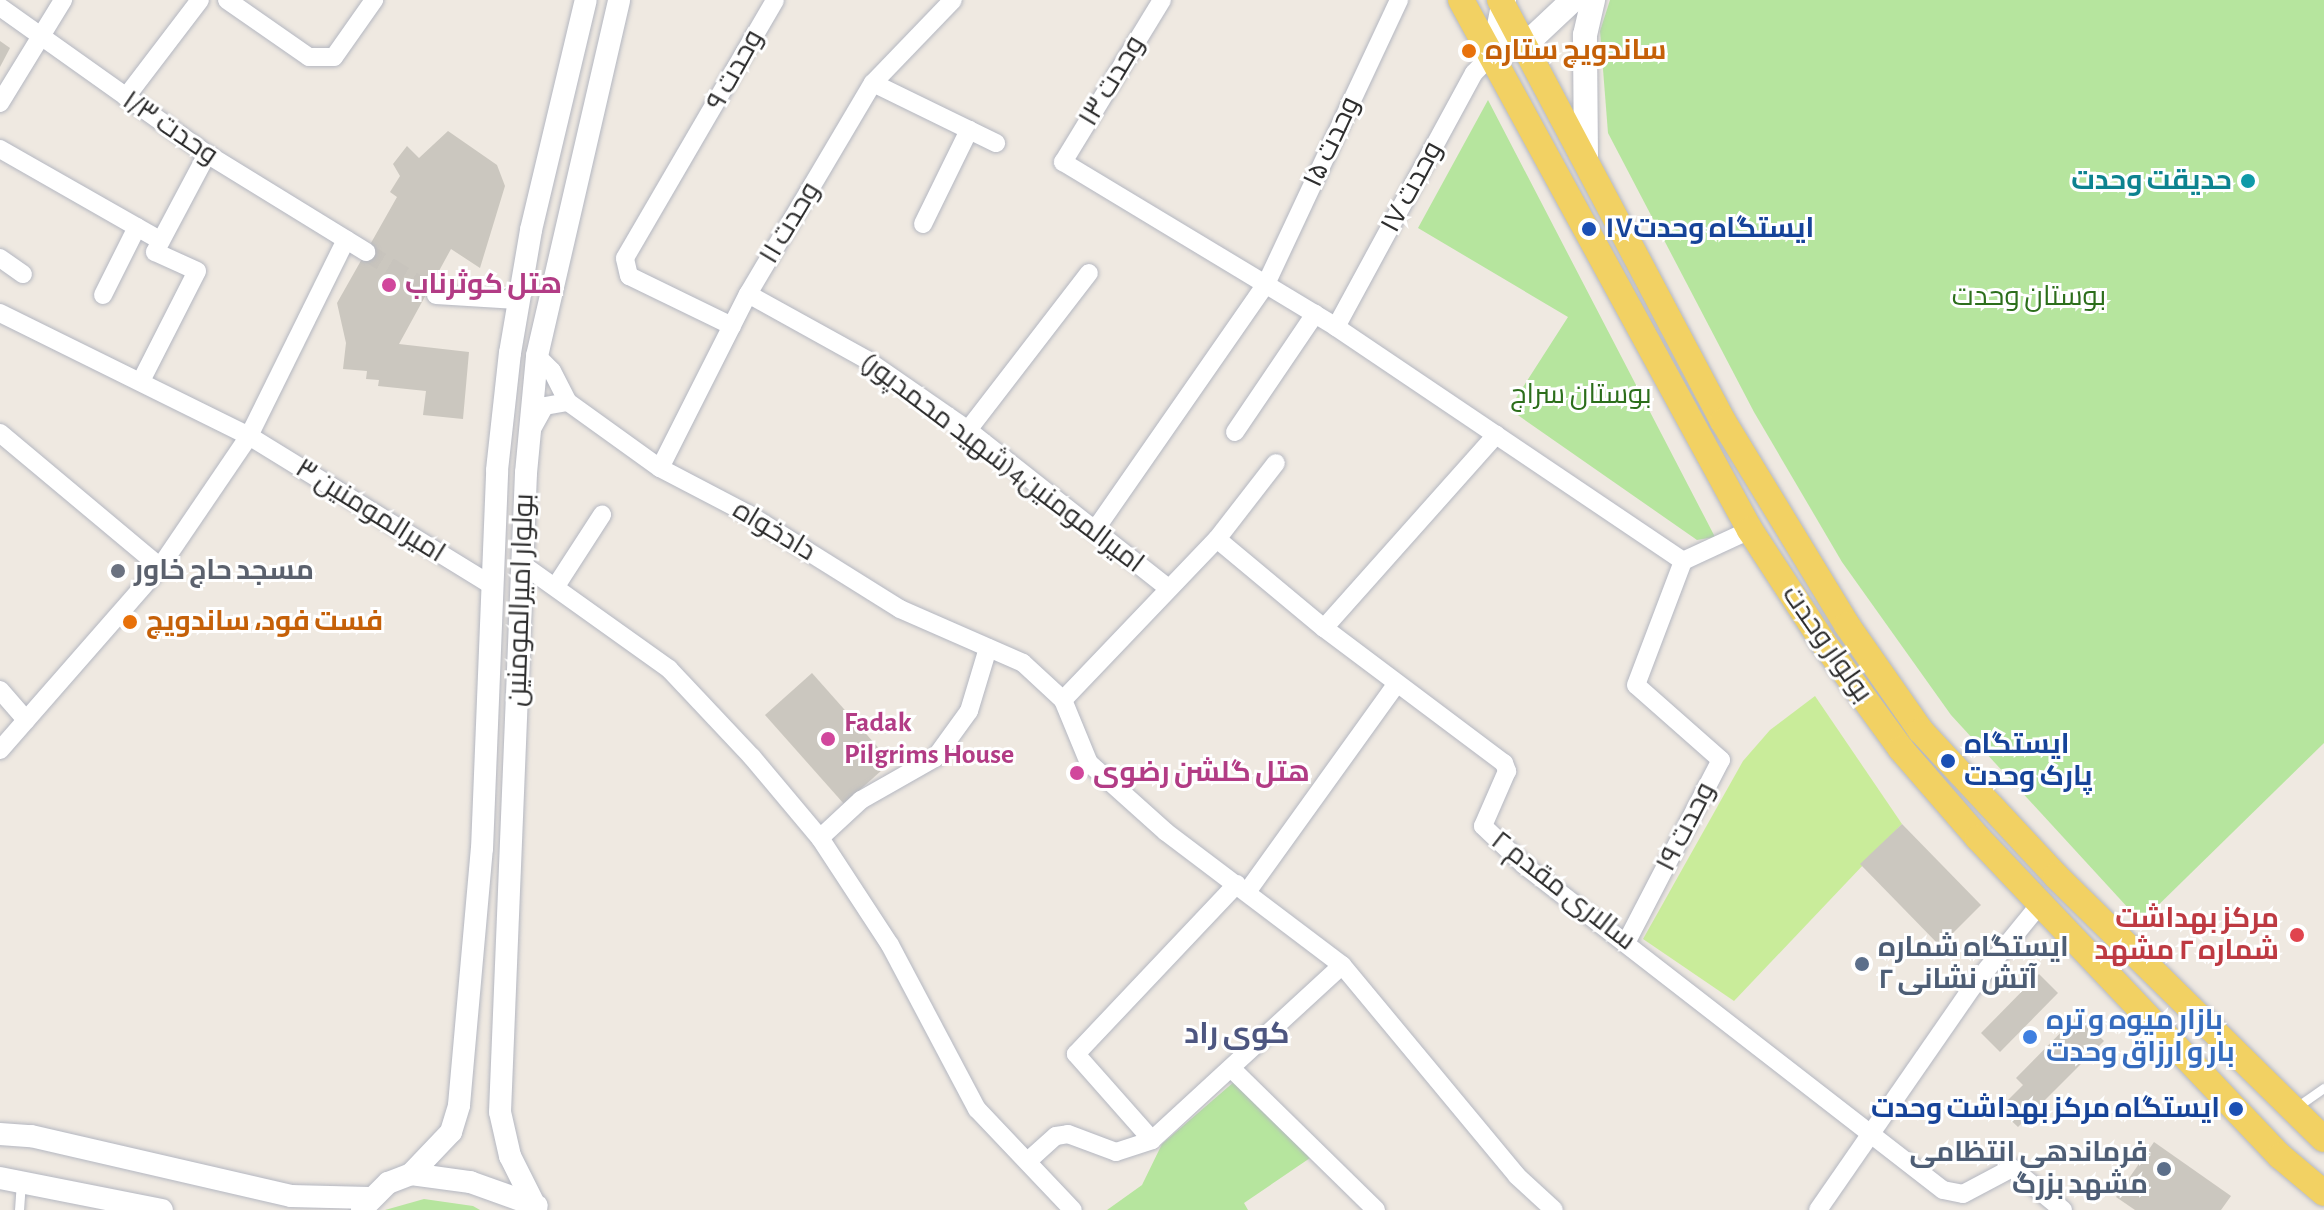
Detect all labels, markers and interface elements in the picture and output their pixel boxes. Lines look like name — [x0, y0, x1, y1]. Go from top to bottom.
street label: وحدت ۹ — [699, 24, 771, 116]
street label: وحدت ۱۳ — [1072, 29, 1152, 133]
place label: ساندویچ ستاره — [1485, 34, 1666, 68]
marker: ساندویچ ستاره — [1460, 42, 1478, 60]
street label: وحدت ۱/۳ — [116, 84, 224, 172]
street label: وحدت ۱۵ — [1296, 91, 1368, 193]
street label: وحدت ۱۷ — [1374, 136, 1450, 238]
place label: حدیقت وحدت — [2071, 164, 2232, 198]
marker: حدیقت وحدت — [2239, 172, 2257, 190]
street label: وحدت ۱۱ — [752, 176, 828, 270]
place label: ایستگاه وحدت۱۷ — [1605, 212, 1814, 246]
marker: ایستگاه وحدت۱۷ — [1580, 220, 1598, 238]
place label: هتل کوثرناب — [405, 268, 562, 302]
marker: هتل کوثرناب — [380, 276, 398, 294]
park label: بوستان وحدت — [1952, 280, 2106, 314]
street label: امیرالمومنین4(شهید محمدپور) — [854, 346, 1150, 580]
park label: بوستان سراج — [1510, 378, 1652, 412]
street label: امیرالمومنین ۳ — [289, 452, 451, 570]
street label: بولوار امیرالمومنین — [500, 493, 542, 707]
street label: دادخواه — [727, 493, 821, 569]
place label: مسجد حاج خاور — [134, 554, 314, 588]
marker: مسجد حاج خاور — [109, 562, 127, 580]
street label: بولوار وحدت — [1775, 579, 1879, 709]
place label: فست فود، ساندویچ — [146, 605, 383, 639]
marker: فست فود، ساندویچ — [121, 613, 139, 631]
place label: Fadak Pilgrims House — [844, 706, 1014, 772]
place label: ایستگاه پارک وحدت — [1964, 728, 2093, 794]
marker: Fadak Pilgrims House — [819, 730, 837, 748]
marker: ایستگاه پارک وحدت — [1939, 752, 1957, 770]
place label: هتل گلشن رضوی — [1093, 756, 1310, 790]
marker: هتل گلشن رضوی — [1068, 764, 1086, 782]
street label: وحدت ۱۹ — [1649, 777, 1723, 877]
street label: سالاری مقدم ۲ — [1484, 824, 1642, 958]
place label: مرکز بهداشت شماره ۲ مشهد — [2095, 902, 2279, 968]
marker: مرکز بهداشت شماره ۲ مشهد — [2286, 924, 2308, 946]
place label: ایستگاه شماره ۲ آتش نشانی — [1878, 931, 2069, 997]
marker: ایستگاه شماره ۲ آتش نشانی — [1853, 955, 1871, 973]
place label: بازار میوه و تره بار و ارزاق وحدت — [2046, 1004, 2235, 1070]
district label: کوی راد — [1184, 1016, 1290, 1052]
marker: بازار میوه و تره بار و ارزاق وحدت — [2021, 1028, 2039, 1046]
place label: ایستگاه مرکز بهداشت وحدت — [1871, 1092, 2220, 1126]
marker: ایستگاه مرکز بهداشت وحدت — [2227, 1100, 2245, 1118]
place label: فرماندهی انتظامی مشهد بزرگ — [1910, 1136, 2148, 1202]
marker: فرماندهی انتظامی مشهد بزرگ — [2155, 1160, 2173, 1178]

